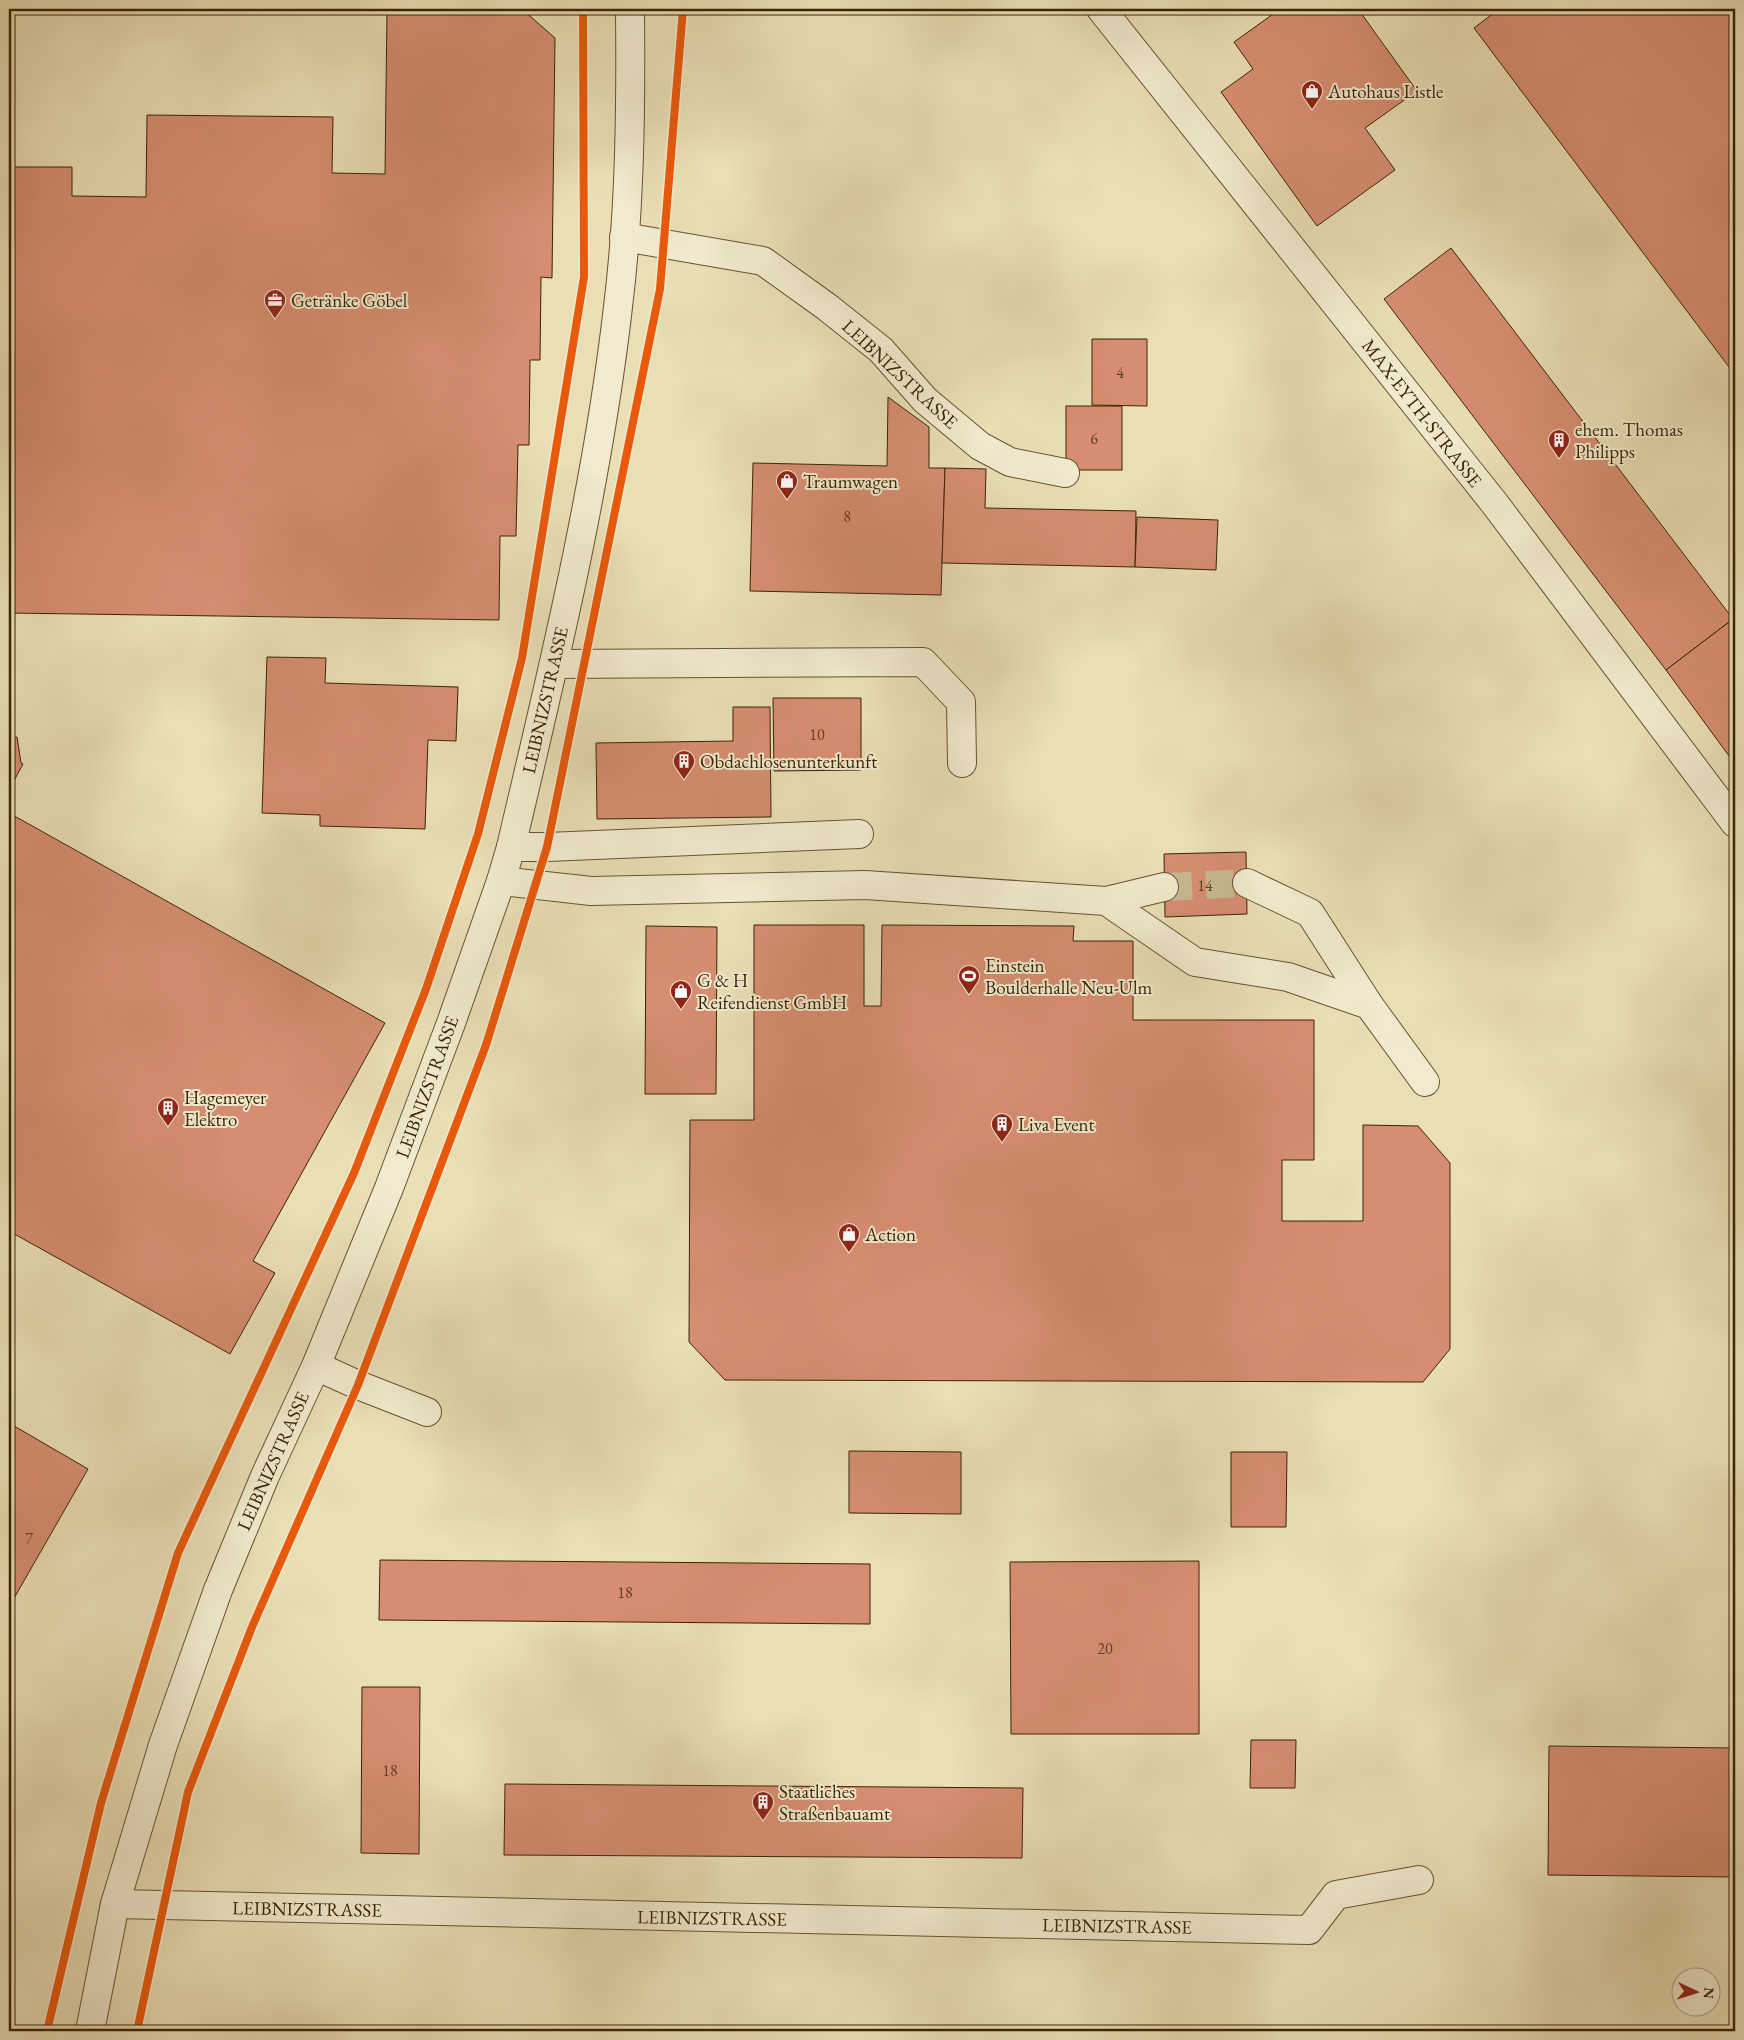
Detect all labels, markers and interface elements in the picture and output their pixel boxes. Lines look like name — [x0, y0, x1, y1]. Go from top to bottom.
shop icon: Autohaus Listle — [1300, 79, 1324, 110]
place label: Autohaus Listle — [1327, 79, 1443, 104]
office icon: Getränke Göbel — [263, 288, 287, 319]
place label: Getränke Göbel — [291, 288, 408, 313]
street label: LEIBNIZSTRASSE — [837, 314, 964, 434]
street label: MAX-EYTH-STRASSE — [1356, 334, 1488, 492]
house number: 4 — [1116, 362, 1124, 383]
place label: ehem. Thomas Philipps — [1575, 417, 1683, 464]
house number: 6 — [1090, 428, 1098, 449]
building icon: ehem. Thomas Philipps — [1547, 428, 1571, 459]
shop icon: Traumwagen — [775, 469, 799, 500]
place label: Traumwagen — [803, 469, 898, 494]
house number: 8 — [843, 506, 851, 527]
street label: LEIBNIZSTRASSE — [516, 624, 574, 776]
house number: 10 — [809, 724, 825, 745]
building icon: Obdachlosenunterkunft — [672, 749, 696, 780]
place label: Obdachlosenunterkunft — [700, 749, 877, 774]
house number: 14 — [1197, 875, 1213, 896]
place label: Einstein Boulderhalle Neu-Ulm — [985, 953, 1152, 1000]
sports icon: Einstein Boulderhalle Neu-Ulm — [957, 964, 981, 995]
place label: G & H Reifendienst GmbH — [697, 968, 847, 1015]
shop icon: G & H Reifendienst GmbH — [669, 979, 693, 1010]
street label: LEIBNIZSTRASSE — [390, 1012, 464, 1162]
place label: Hagemeyer Elektro — [184, 1085, 267, 1132]
building icon: Hagemeyer Elektro — [156, 1096, 180, 1127]
building icon: Liva Event — [990, 1112, 1014, 1143]
place label: Liva Event — [1018, 1112, 1095, 1137]
shop icon: Action — [837, 1222, 861, 1253]
place label: Action — [864, 1222, 916, 1247]
street label: LEIBNIZSTRASSE — [231, 1387, 315, 1535]
house number: 7 — [25, 1528, 33, 1549]
house number: 18 — [617, 1582, 633, 1603]
house number: 20 — [1097, 1638, 1113, 1659]
house number: 18 — [382, 1760, 398, 1781]
place label: Staatliches Straßenbauamt — [779, 1779, 890, 1826]
building icon: Staatliches Straßenbauamt — [751, 1790, 775, 1821]
street label: LEIBNIZSTRASSE — [232, 1895, 382, 1923]
street label: LEIBNIZSTRASSE — [637, 1904, 787, 1932]
street label: LEIBNIZSTRASSE — [1042, 1912, 1192, 1940]
north arrow — [1672, 1968, 1722, 2018]
text: N — [1700, 1987, 1718, 2000]

